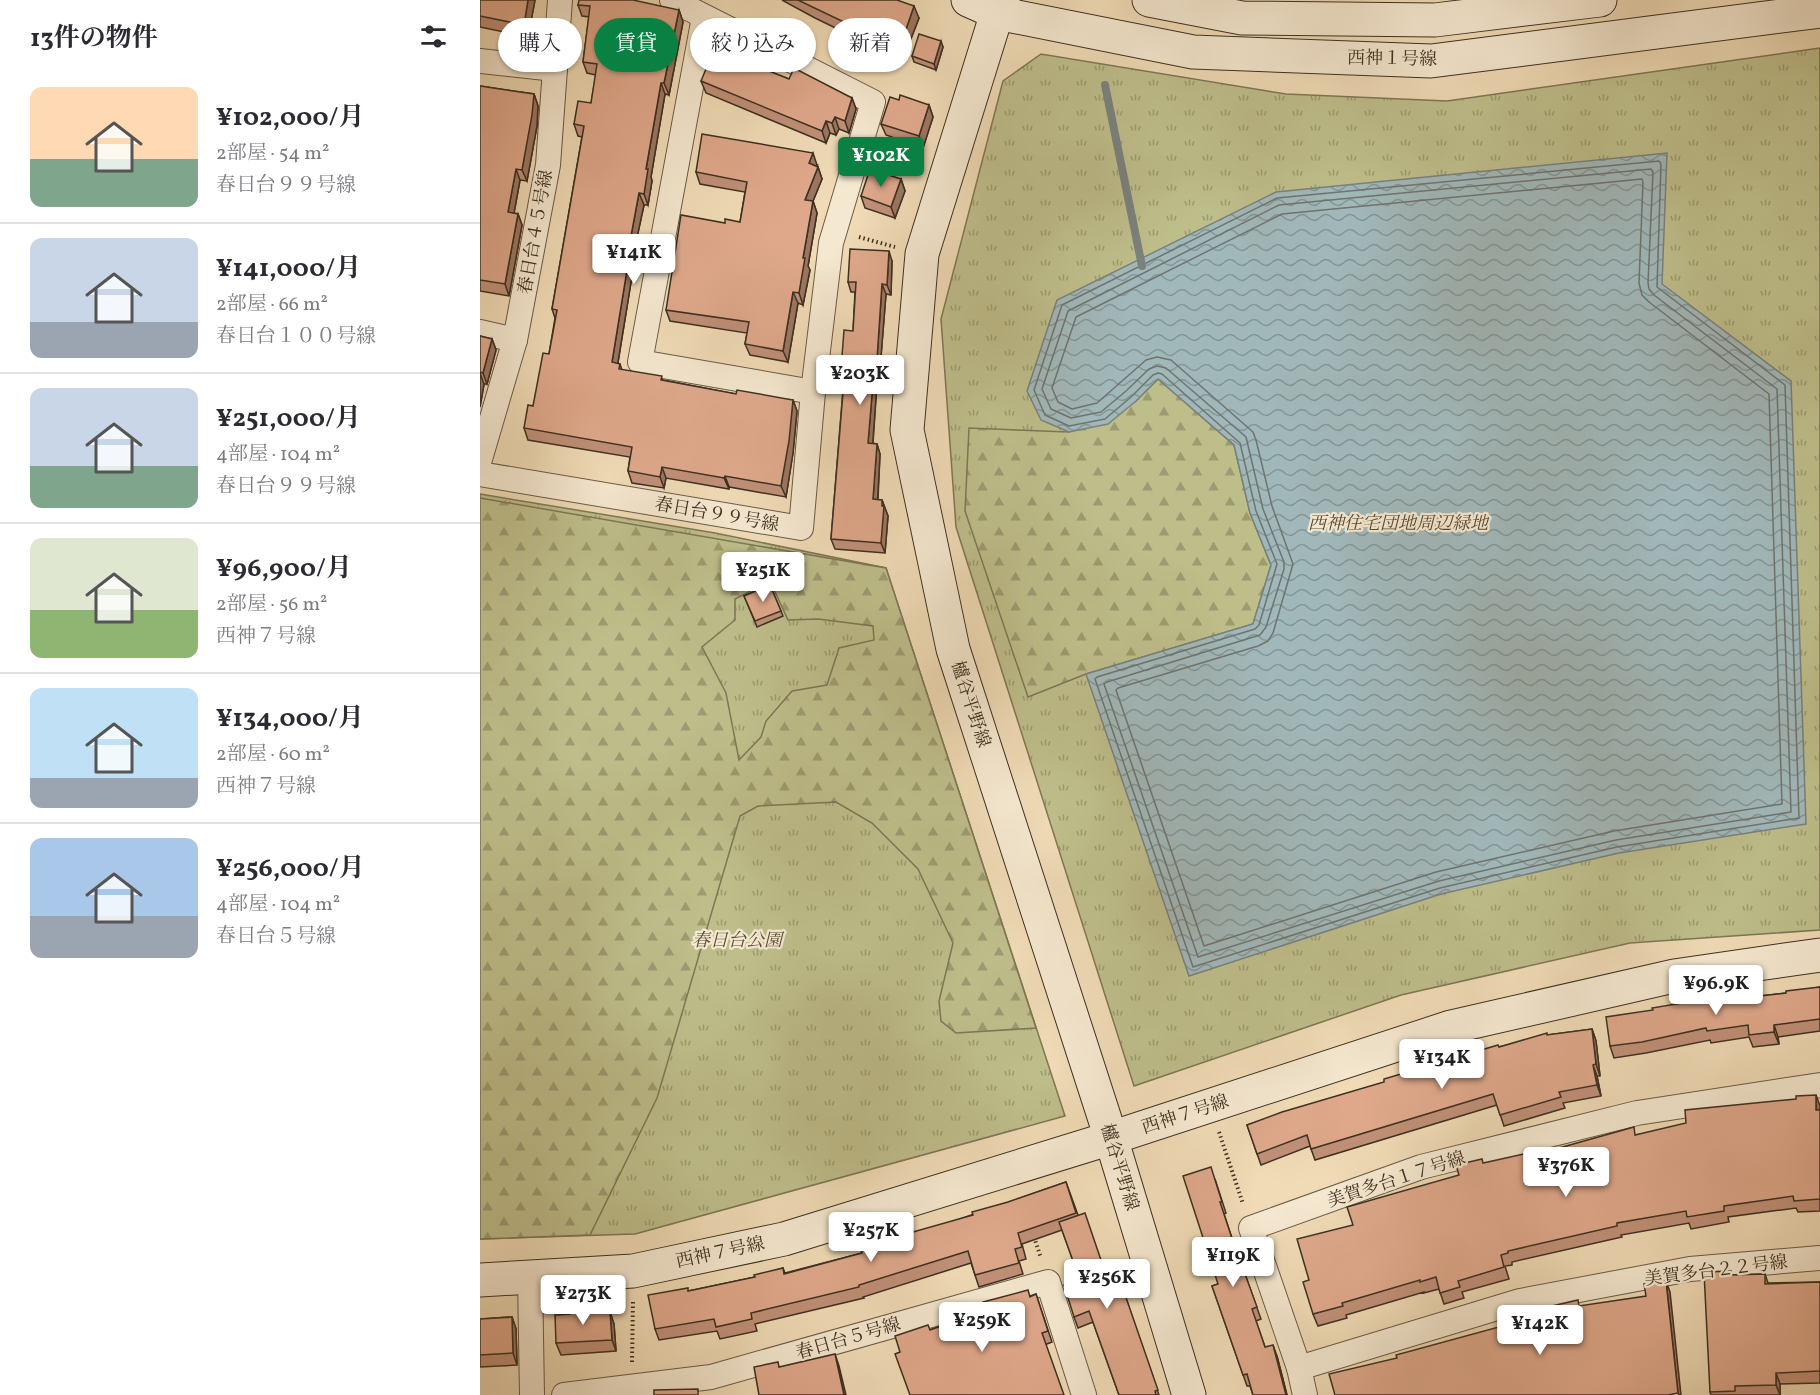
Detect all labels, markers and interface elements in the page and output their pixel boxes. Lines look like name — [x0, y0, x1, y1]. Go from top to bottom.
chip: 購入 — [498, 18, 582, 72]
chip: 賃貸 — [594, 18, 678, 72]
chip: 絞り込み — [690, 18, 816, 72]
chip: 新着 — [828, 18, 912, 72]
icon: filters — [417, 20, 450, 53]
text: 13件の物件 — [30, 21, 158, 57]
street label: 西神１号線 — [1347, 46, 1437, 73]
text: ¥102,000/月 — [216, 100, 364, 136]
icon: home — [78, 111, 150, 183]
pin: ¥102K — [839, 137, 923, 188]
text: 2部屋 · 54 m² — [216, 140, 329, 168]
text: ¥102K — [852, 142, 910, 170]
street label: 春日台４５号線 — [513, 168, 560, 296]
text: 春日台９９号線 — [216, 172, 356, 200]
pin: ¥141K — [592, 234, 676, 285]
text: ¥141K — [606, 239, 662, 267]
text: ¥141,000/月 — [216, 251, 361, 287]
icon: home — [78, 262, 150, 334]
text: 2部屋 · 66 m² — [216, 291, 328, 319]
text: 春日台１００号線 — [216, 323, 376, 351]
pin: ¥203K — [818, 355, 902, 406]
text: ¥203K — [830, 360, 890, 388]
text: ¥251,000/月 — [216, 401, 361, 437]
icon: home — [78, 412, 150, 484]
text: 4部屋 · 104 m² — [216, 441, 340, 469]
text: 春日台９９号線 — [216, 473, 356, 501]
street label: 春日台９９号線 — [653, 492, 781, 539]
park label: 西神住宅団地周辺緑地 — [1308, 512, 1490, 537]
text: ¥96,900/月 — [216, 551, 352, 587]
pin: ¥251K — [721, 552, 805, 603]
text: ¥251K — [735, 557, 791, 585]
icon: home — [78, 562, 150, 634]
text: 2部屋 · 56 m² — [216, 591, 328, 619]
text: 西神７号線 — [216, 623, 316, 651]
street label: 櫨谷平野線 — [944, 658, 995, 751]
text: ¥134,000/月 — [216, 701, 364, 737]
icon: home — [78, 712, 150, 784]
text: 2部屋 · 60 m² — [216, 741, 330, 769]
text: 西神７号線 — [216, 773, 316, 801]
text: ¥256,000/月 — [216, 851, 365, 887]
icon: home — [78, 862, 150, 934]
text: 4部屋 · 104 m² — [216, 891, 340, 919]
text: 春日台５号線 — [216, 923, 336, 951]
park label: 春日台公園 — [692, 929, 785, 954]
pin: ¥96.9K — [1667, 965, 1765, 1016]
text: ¥96.9K — [1683, 970, 1749, 998]
pin: ¥134K — [1400, 1039, 1484, 1090]
text: ¥134K — [1413, 1044, 1471, 1072]
street label: 西神７号線 — [1139, 1090, 1232, 1141]
street label: 櫨谷平野線 — [1093, 1121, 1144, 1214]
street label: 美賀多台１７号線 — [1324, 1146, 1469, 1215]
pin: ¥376K — [1524, 1147, 1608, 1198]
text: ¥376K — [1537, 1152, 1595, 1180]
pin: ¥257K — [829, 1212, 913, 1263]
text: ¥257K — [843, 1217, 899, 1245]
street label: 西神７号線 — [674, 1232, 767, 1275]
pin: ¥119K — [1191, 1237, 1275, 1288]
text: ¥119K — [1206, 1242, 1260, 1270]
street label: 美賀多台２２号線 — [1643, 1250, 1789, 1293]
pin: ¥256K — [1065, 1259, 1149, 1310]
text: ¥256K — [1078, 1264, 1136, 1292]
pin: ¥273K — [541, 1275, 625, 1326]
text: ¥273K — [555, 1280, 611, 1308]
pin: ¥259K — [940, 1302, 1024, 1353]
pin: ¥142K — [1498, 1305, 1582, 1356]
text: ¥259K — [953, 1307, 1011, 1335]
text: ¥142K — [1511, 1310, 1569, 1338]
street label: 春日台５号線 — [793, 1313, 904, 1366]

